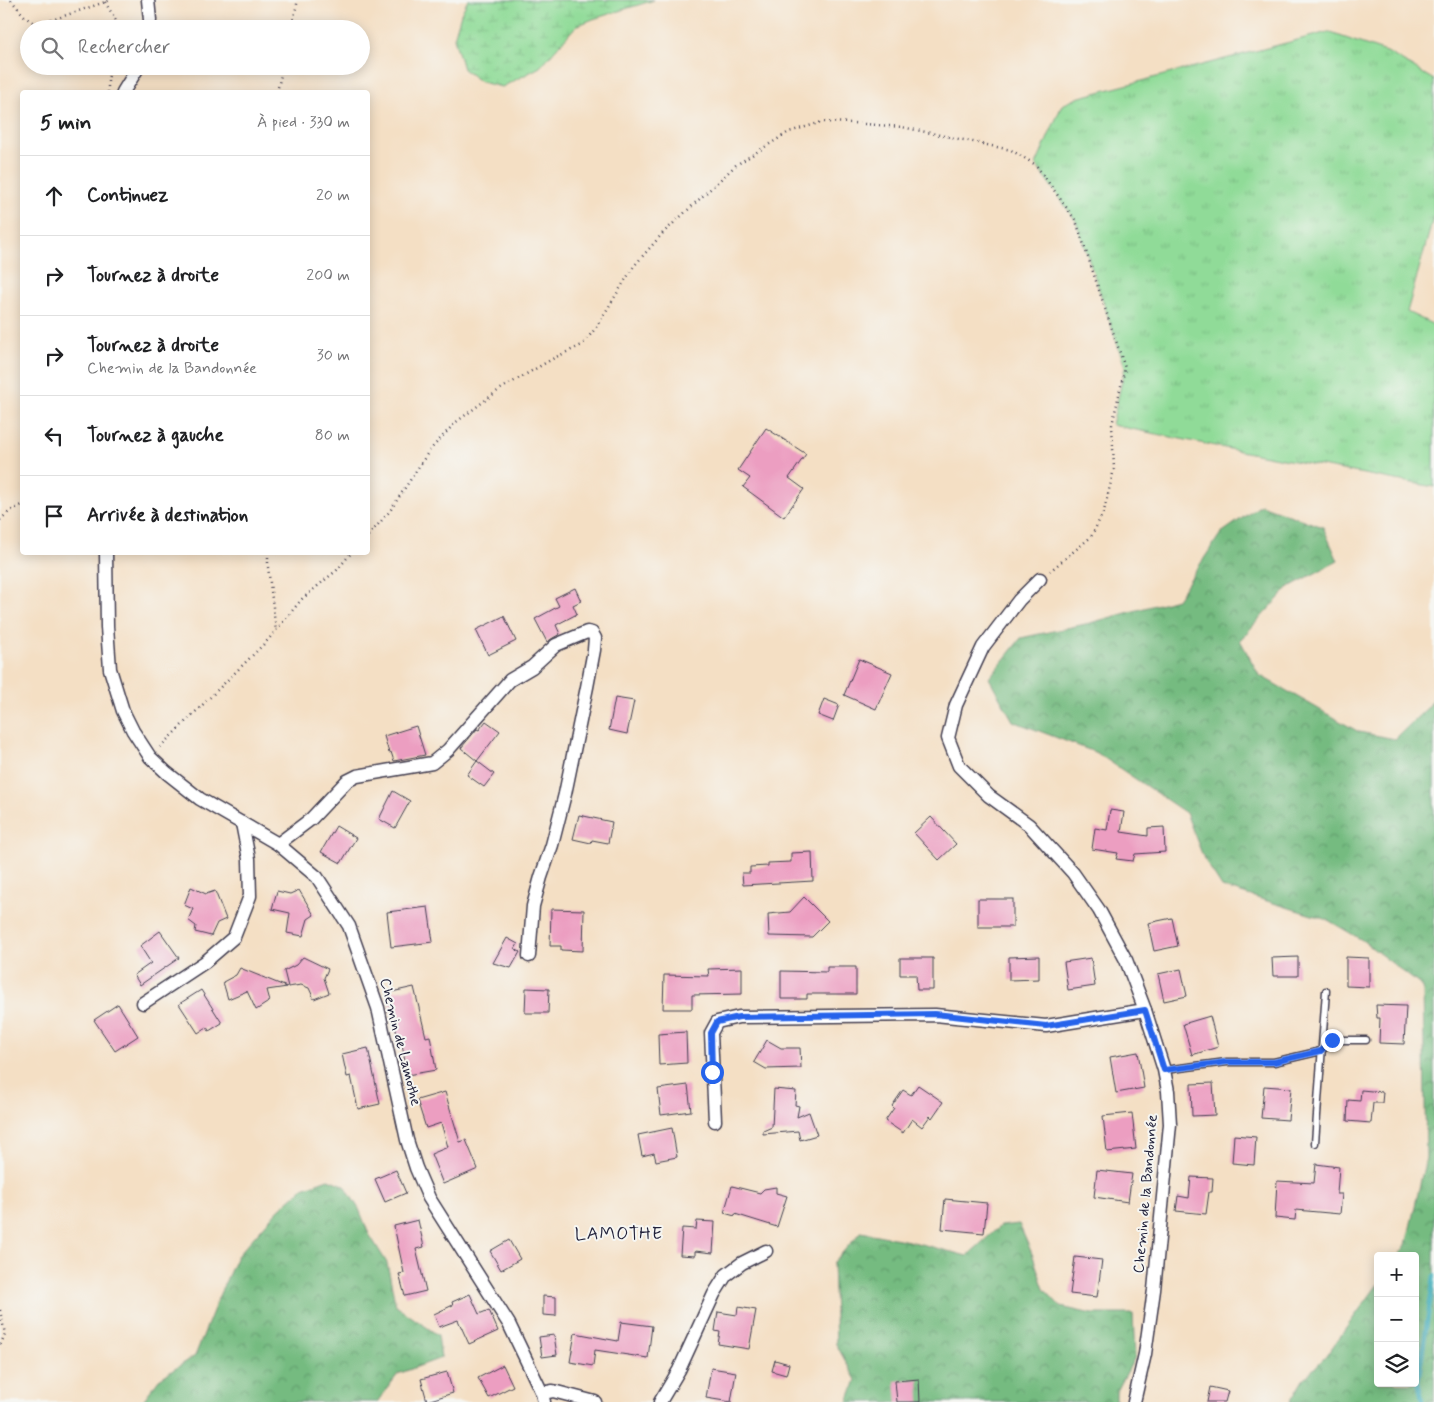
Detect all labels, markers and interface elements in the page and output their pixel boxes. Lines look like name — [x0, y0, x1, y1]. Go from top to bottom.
search box — [20, 20, 370, 75]
icon: search — [38, 34, 66, 62]
text: Rechercher — [78, 35, 170, 60]
text: 5 min — [40, 109, 92, 137]
text: À pied · 330 m — [257, 112, 350, 133]
icon: ahead — [40, 182, 68, 210]
text: Continuez — [87, 183, 168, 208]
text: 20 m — [316, 185, 350, 206]
icon: right — [40, 262, 68, 290]
text: Tournez à droite — [87, 263, 219, 288]
text: 200 m — [306, 265, 350, 286]
text: Tournez à droite — [87, 333, 219, 358]
icon: right — [40, 342, 68, 370]
text: 30 m — [317, 345, 350, 366]
text: Chemin de la Bandonnée — [87, 358, 257, 379]
icon: left — [40, 422, 68, 450]
text: Tournez à gauche — [87, 423, 224, 448]
text: 80 m — [315, 425, 350, 446]
icon: arrive — [40, 502, 68, 530]
text: Arrivée à destination — [87, 503, 248, 528]
street label: Chemin de Lamothe — [374, 976, 426, 1108]
route end — [1321, 1029, 1344, 1052]
route start — [701, 1061, 724, 1084]
street label: Chemin de la Bandonnée — [1129, 1114, 1163, 1274]
district label: LAMOTHE — [575, 1222, 663, 1246]
map controls — [1374, 1252, 1419, 1387]
button: + — [1374, 1252, 1419, 1297]
button: − — [1374, 1297, 1419, 1342]
button: layers — [1374, 1342, 1419, 1387]

